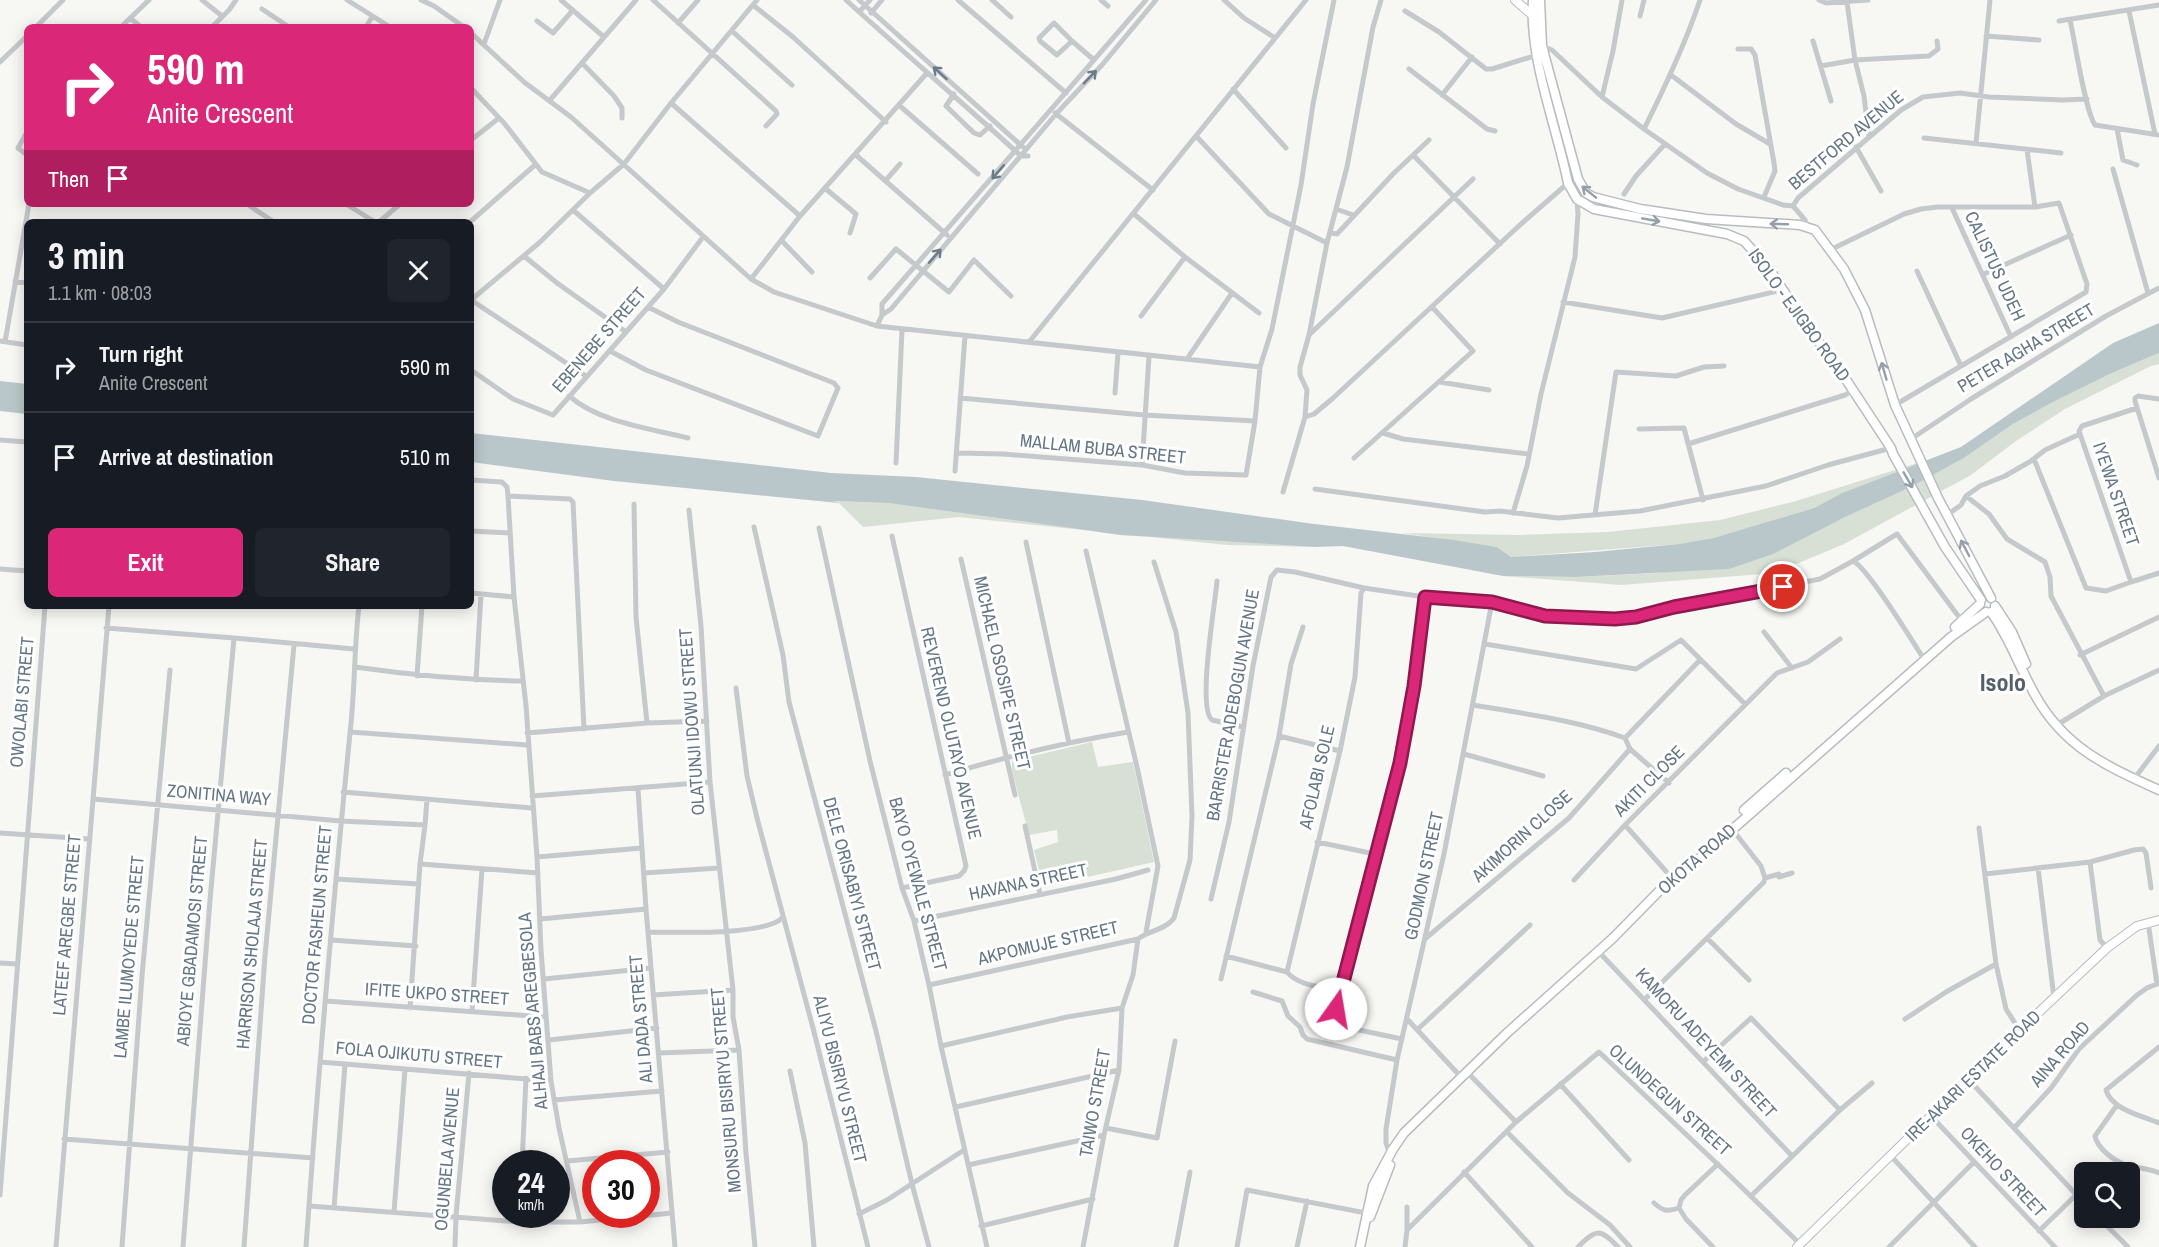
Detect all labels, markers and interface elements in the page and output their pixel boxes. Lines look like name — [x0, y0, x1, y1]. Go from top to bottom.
text: 590 m — [147, 41, 245, 97]
icon: right — [48, 48, 126, 126]
one-way arrow — [933, 66, 948, 80]
one-way arrow — [1083, 70, 1097, 85]
street label: BESTFORD AVENUE — [1783, 84, 1909, 195]
text: Anite Crescent — [147, 95, 293, 131]
icon: arrive — [101, 162, 134, 195]
text: Then — [48, 164, 89, 194]
one-way arrow — [991, 164, 1005, 179]
one-way arrow — [1581, 186, 1597, 199]
street label: CALISTUS UDEH — [1959, 207, 2032, 325]
one-way arrow — [1641, 215, 1661, 226]
one-way arrow — [1769, 218, 1789, 230]
text: 3 min — [48, 232, 125, 280]
button: close — [387, 239, 450, 302]
street label: ISOLO - EJIGBO ROAD — [1743, 243, 1856, 386]
one-way arrow — [928, 249, 942, 264]
text: 1.1 km · 08:03 — [48, 279, 152, 306]
street label: EBENEBE STREET — [546, 282, 651, 398]
street label: PETER AGHA STREET — [1952, 297, 2099, 398]
text: Turn right — [99, 339, 183, 369]
icon: right — [48, 351, 81, 384]
text: 590 m — [400, 352, 450, 382]
one-way arrow — [1878, 361, 1889, 380]
text: Anite Crescent — [99, 369, 207, 396]
street label: MALLAM BUBA STREET — [1019, 427, 1187, 470]
street label: IYEWA STREET — [2087, 438, 2146, 549]
icon: arrive — [48, 441, 81, 474]
text: Arrive at destination — [99, 442, 273, 472]
text: 510 m — [400, 442, 450, 472]
one-way arrow — [1903, 471, 1914, 489]
button: Exit — [48, 528, 243, 597]
button: Share — [255, 528, 450, 597]
one-way arrow — [1959, 540, 1971, 557]
pin — [1757, 561, 1808, 612]
icon: arrive — [1766, 570, 1799, 603]
street label: MICHAEL OSOSIPE STREET — [968, 574, 1037, 772]
street label: BARRISTER ADEBOGUN AVENUE — [1200, 587, 1265, 823]
street label: REVEREND OLUTAYO AVENUE — [915, 624, 988, 842]
street label: OLATUNJI IDOWU STREET — [672, 628, 711, 816]
street label: OWOLABI STREET — [3, 635, 40, 768]
district label: Isolo — [1980, 666, 2026, 698]
street label: AFOLABI SOLE — [1292, 723, 1341, 832]
street label: AKITI CLOSE — [1607, 740, 1690, 822]
street label: ZONITINA WAY — [166, 778, 272, 812]
street label: AKIMORIN CLOSE — [1465, 784, 1577, 888]
street label: DELE ORISABIYI STREET — [817, 794, 888, 973]
street label: BAYO OYEWALE STREET — [883, 794, 954, 973]
street label: GODMON STREET — [1398, 810, 1449, 942]
street label: OKOTA ROAD — [1652, 818, 1741, 900]
street label: DOCTOR FASHEUN STREET — [295, 824, 338, 1026]
street label: LATEEF AREGBE STREET — [46, 833, 87, 1017]
street label: ABIOYE GBADAMOSI STREET — [170, 835, 213, 1048]
street label: HARRISON SHOLAJA STREET — [230, 838, 273, 1050]
street label: LAMBE ILUMOYEDE STREET — [107, 855, 150, 1059]
street label: HAVANA STREET — [967, 857, 1089, 906]
street label: ALHAJI BABS AREGBESOLA — [511, 911, 554, 1112]
street label: AKPOMUJE STREET — [974, 914, 1121, 971]
street label: ALI DADA STREET — [622, 954, 659, 1085]
street label: KAMORU ADEYEMI STREET — [1630, 962, 1783, 1123]
street label: IFITE UKPO STREET — [364, 976, 510, 1011]
position arrow — [1304, 977, 1368, 1041]
street label: MONSURU BISIRIYU STREET — [704, 986, 747, 1194]
street label: ALIYU BISIRIYU STREET — [807, 991, 873, 1165]
street label: IRE-AKARI ESTATE ROAD — [1899, 1004, 2046, 1147]
street label: AINA ROAD — [2023, 1015, 2095, 1093]
street label: FOLA OJIKUTU STREET — [335, 1035, 503, 1074]
street label: OLUNDEGUN STREET — [1604, 1038, 1737, 1161]
street label: TAIWO STREET — [1073, 1047, 1116, 1159]
street label: OGUNBELA AVENUE — [428, 1086, 465, 1232]
street label: OKEHO STREET — [1955, 1121, 2052, 1222]
speed limit sign: 30 — [582, 1150, 660, 1228]
text: 24 — [517, 1162, 545, 1202]
map controls — [2074, 1162, 2140, 1228]
button: search — [2074, 1162, 2140, 1228]
text: km/h — [518, 1194, 544, 1215]

